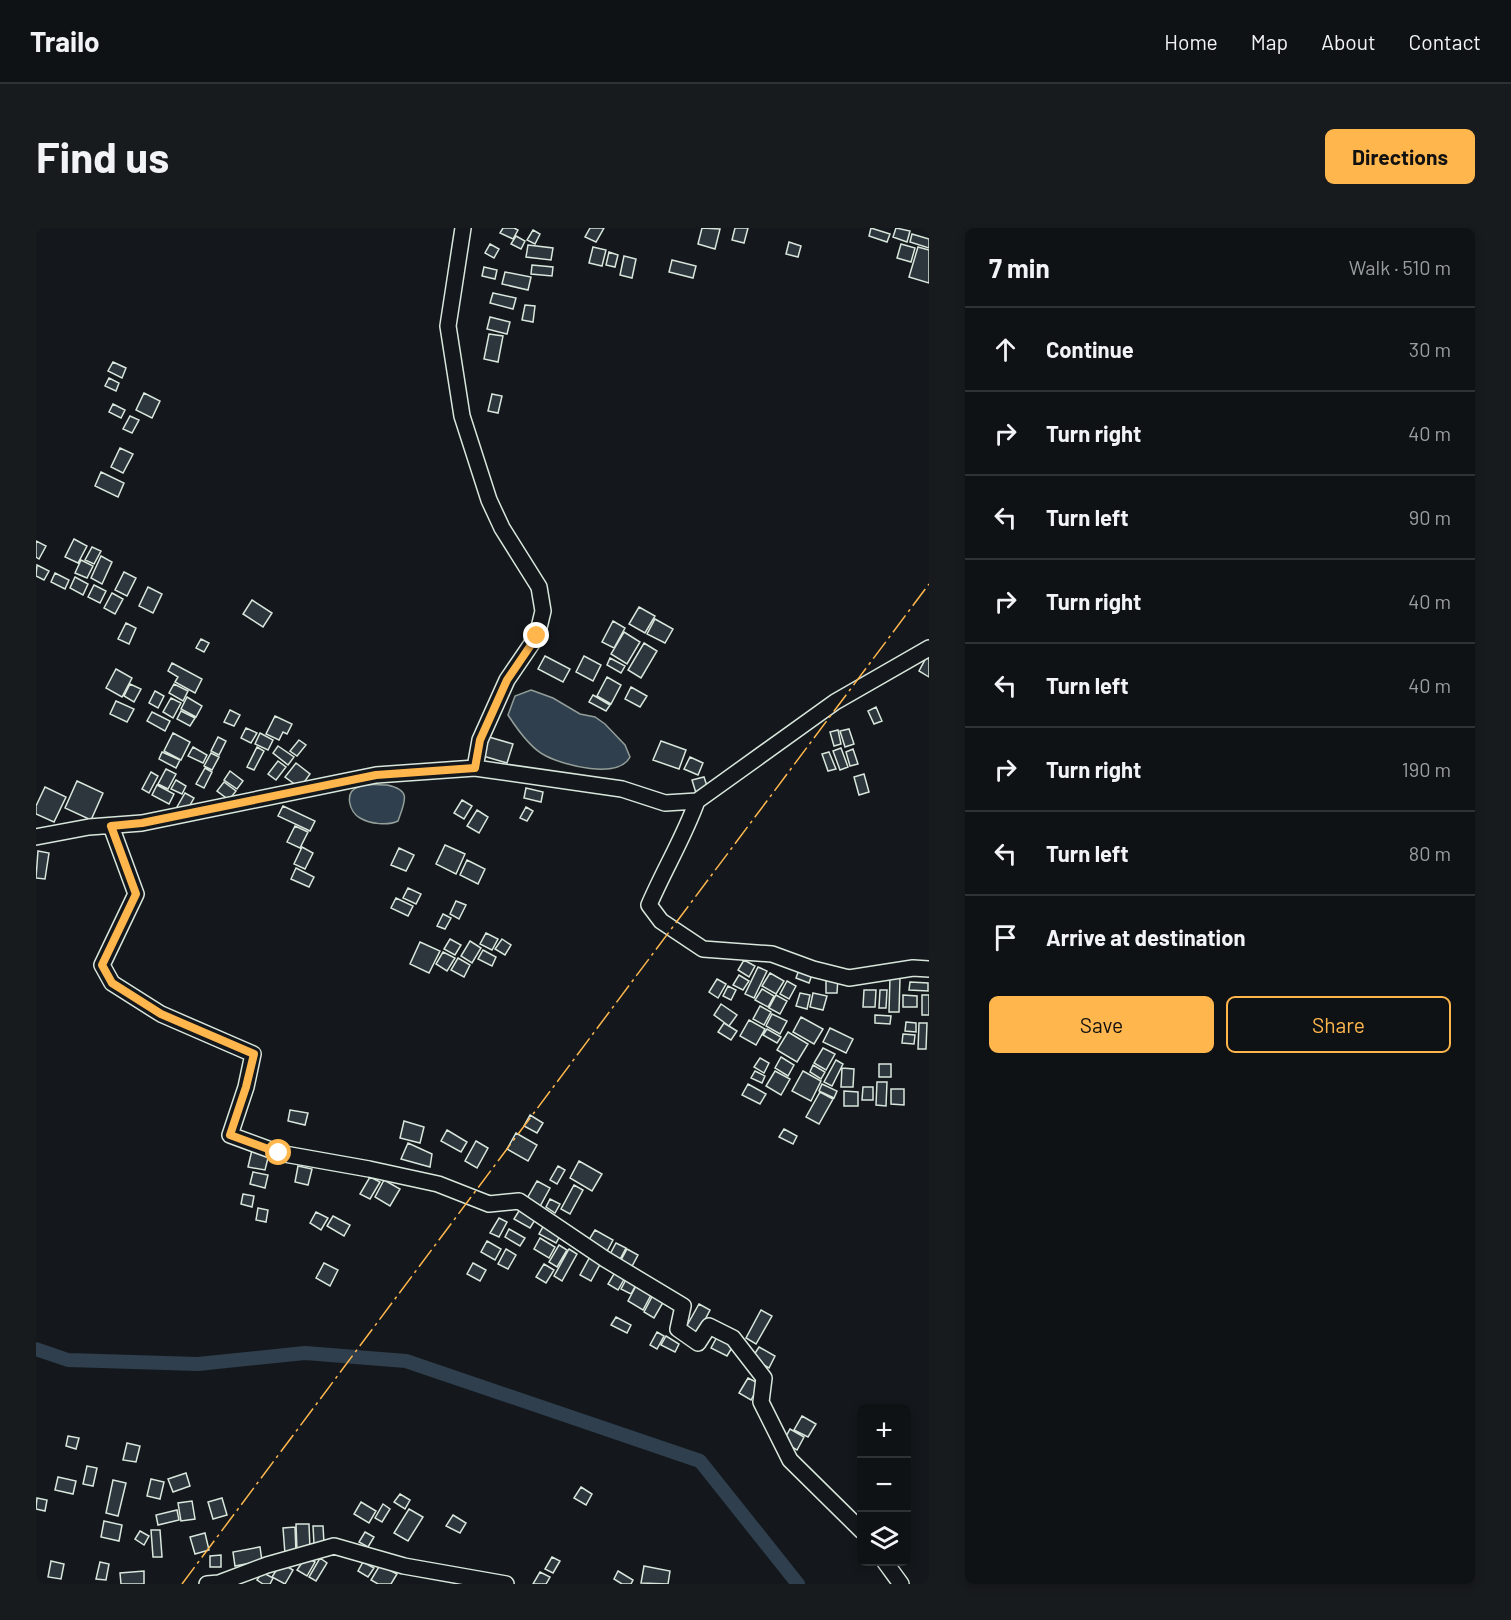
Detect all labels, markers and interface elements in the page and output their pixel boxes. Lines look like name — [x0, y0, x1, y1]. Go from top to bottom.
text: Trailo — [30, 24, 100, 58]
text: Home — [1164, 29, 1218, 54]
text: Map — [1251, 29, 1288, 54]
text: About — [1321, 29, 1376, 54]
text: Contact — [1409, 29, 1481, 54]
button: Directions — [1325, 129, 1475, 184]
text: Find us — [36, 131, 169, 181]
text: 7 min — [989, 252, 1050, 283]
text: Walk · 510 m — [1349, 255, 1451, 279]
icon: ahead — [989, 333, 1022, 366]
text: Continue — [1046, 336, 1134, 362]
text: 30 m — [1409, 337, 1451, 361]
icon: right — [989, 417, 1022, 450]
text: Turn right — [1046, 420, 1141, 446]
text: 40 m — [1408, 421, 1451, 445]
icon: left — [989, 501, 1022, 534]
text: Turn left — [1046, 504, 1129, 530]
text: 90 m — [1409, 505, 1451, 529]
icon: right — [989, 585, 1022, 618]
text: Turn right — [1046, 588, 1141, 614]
text: 40 m — [1408, 589, 1451, 613]
route end — [523, 622, 549, 648]
icon: left — [989, 669, 1022, 702]
text: Turn left — [1046, 672, 1129, 698]
text: 40 m — [1408, 673, 1451, 697]
icon: right — [989, 753, 1022, 786]
text: Turn right — [1046, 756, 1141, 782]
text: 190 m — [1402, 757, 1451, 781]
icon: left — [989, 837, 1022, 870]
text: Turn left — [1046, 840, 1129, 866]
text: 80 m — [1409, 841, 1451, 865]
icon: arrive — [989, 921, 1022, 954]
text: Arrive at destination — [1046, 924, 1245, 950]
button: Save — [989, 996, 1214, 1053]
button: Share — [1226, 996, 1451, 1053]
route start — [265, 1139, 291, 1165]
map controls — [857, 1404, 911, 1566]
button: + — [857, 1404, 911, 1458]
button: − — [857, 1458, 911, 1512]
button: layers — [857, 1512, 911, 1566]

